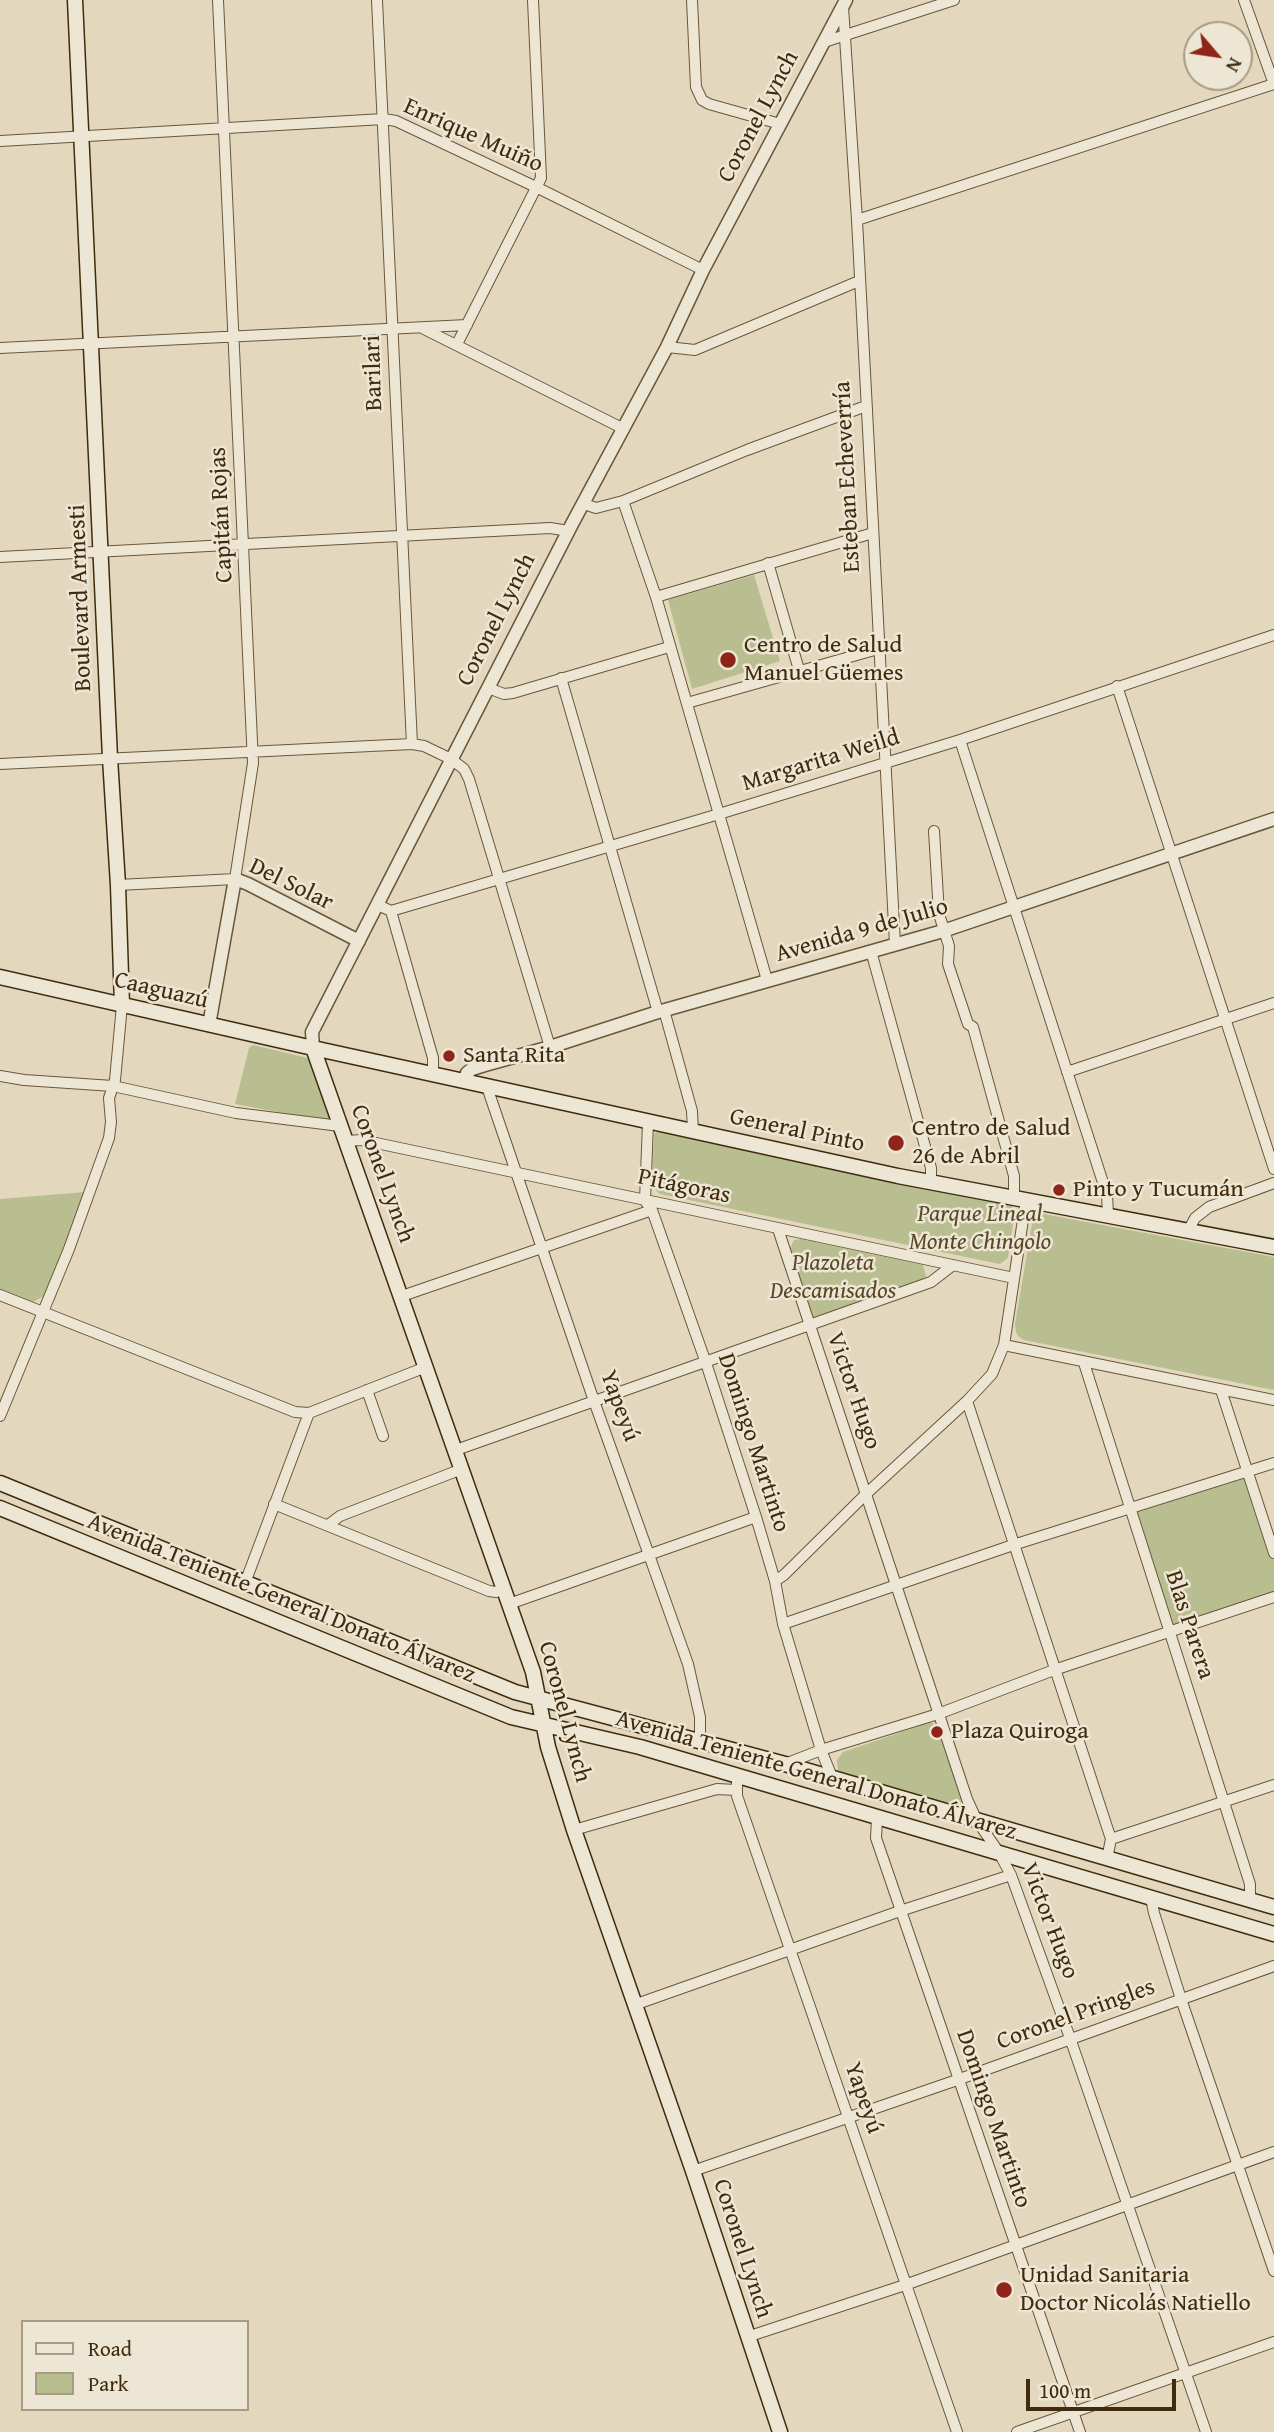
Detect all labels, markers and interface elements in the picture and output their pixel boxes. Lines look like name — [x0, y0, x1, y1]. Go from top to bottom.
north arrow — [1183, 21, 1253, 91]
street label: Coronel Lynch — [712, 46, 806, 188]
text: N — [1219, 53, 1250, 78]
street label: Enrique Muiño — [399, 92, 547, 180]
street label: Barilari — [358, 334, 390, 412]
street label: Esteban Echeverría — [829, 381, 867, 573]
street label: Capitán Rojas — [204, 446, 240, 584]
street label: Boulevard Armesti — [63, 504, 99, 692]
street label: Coronel Lynch — [451, 549, 543, 691]
place label: Centro de Salud Manuel Güemes — [744, 632, 904, 688]
marker: Centro de Salud Manuel Güemes — [718, 650, 738, 670]
street label: Margarita Weild — [739, 723, 903, 799]
street label: Del Solar — [244, 852, 338, 918]
street label: Avenida 9 de Julio — [772, 893, 952, 969]
street label: Caaguazú — [111, 966, 211, 1016]
place label: Santa Rita — [463, 1042, 565, 1070]
marker: Santa Rita — [441, 1048, 457, 1064]
street label: Coronel Lynch — [344, 1101, 420, 1247]
street label: General Pinto — [727, 1103, 867, 1159]
place label: Centro de Salud 26 de Abril — [912, 1115, 1070, 1171]
marker: Centro de Salud 26 de Abril — [886, 1133, 906, 1153]
street label: Pitágoras — [635, 1163, 733, 1211]
place label: Pinto y Tucumán — [1073, 1176, 1244, 1204]
marker: Pinto y Tucumán — [1051, 1182, 1067, 1198]
park label: Parque Lineal Monte Chingolo — [909, 1201, 1051, 1257]
park label: Plazoleta Descamisados — [770, 1250, 896, 1306]
street label: Victor Hugo — [820, 1329, 886, 1453]
street label: Domingo Martinto — [710, 1350, 796, 1536]
street label: Yapeyú — [593, 1367, 645, 1445]
street label: Avenida Teniente General Donato Álvarez — [83, 1508, 479, 1690]
street label: Blas Parera — [1158, 1567, 1220, 1683]
street label: Coronel Lynch — [531, 1638, 597, 1786]
street label: Avenida Teniente General Donato Álvarez — [612, 1705, 1020, 1847]
place label: Plaza Quiroga — [951, 1718, 1088, 1746]
marker: Plaza Quiroga — [929, 1724, 945, 1740]
street label: Victor Hugo — [1014, 1859, 1084, 1983]
street label: Coronel Pringles — [993, 1973, 1159, 2057]
street label: Domingo Martinto — [949, 2026, 1037, 2212]
street label: Yapeyú — [837, 2059, 889, 2137]
street label: Coronel Lynch — [706, 2176, 778, 2322]
place label: Unidad Sanitaria Doctor Nicolás Natiello — [1020, 2262, 1251, 2318]
marker: Unidad Sanitaria Doctor Nicolás Natiello — [994, 2280, 1014, 2300]
legend — [21, 2320, 248, 2411]
text: Road — [88, 2333, 132, 2364]
scale bar — [1029, 2366, 1180, 2410]
text: Park — [88, 2368, 129, 2399]
text: 100 m — [1039, 2375, 1091, 2406]

